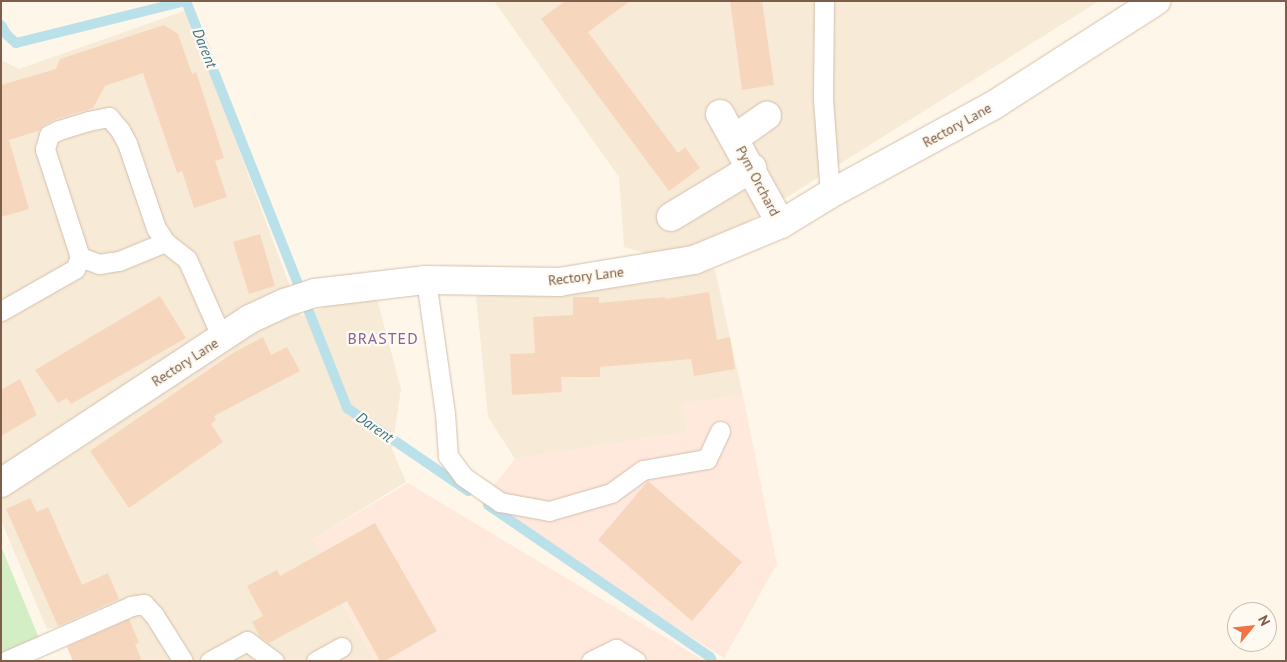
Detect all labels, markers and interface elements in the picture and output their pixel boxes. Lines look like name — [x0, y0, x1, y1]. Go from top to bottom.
water label: Darent — [189, 26, 221, 70]
street label: Rectory Lane — [919, 99, 995, 151]
street label: Pym Orchard — [733, 143, 783, 219]
street label: Rectory Lane — [547, 263, 625, 289]
district label: BRASTED — [347, 328, 419, 348]
street label: Rectory Lane — [148, 334, 222, 390]
water label: Darent — [353, 408, 397, 446]
north arrow — [1227, 602, 1277, 652]
text: N — [1254, 612, 1274, 629]

